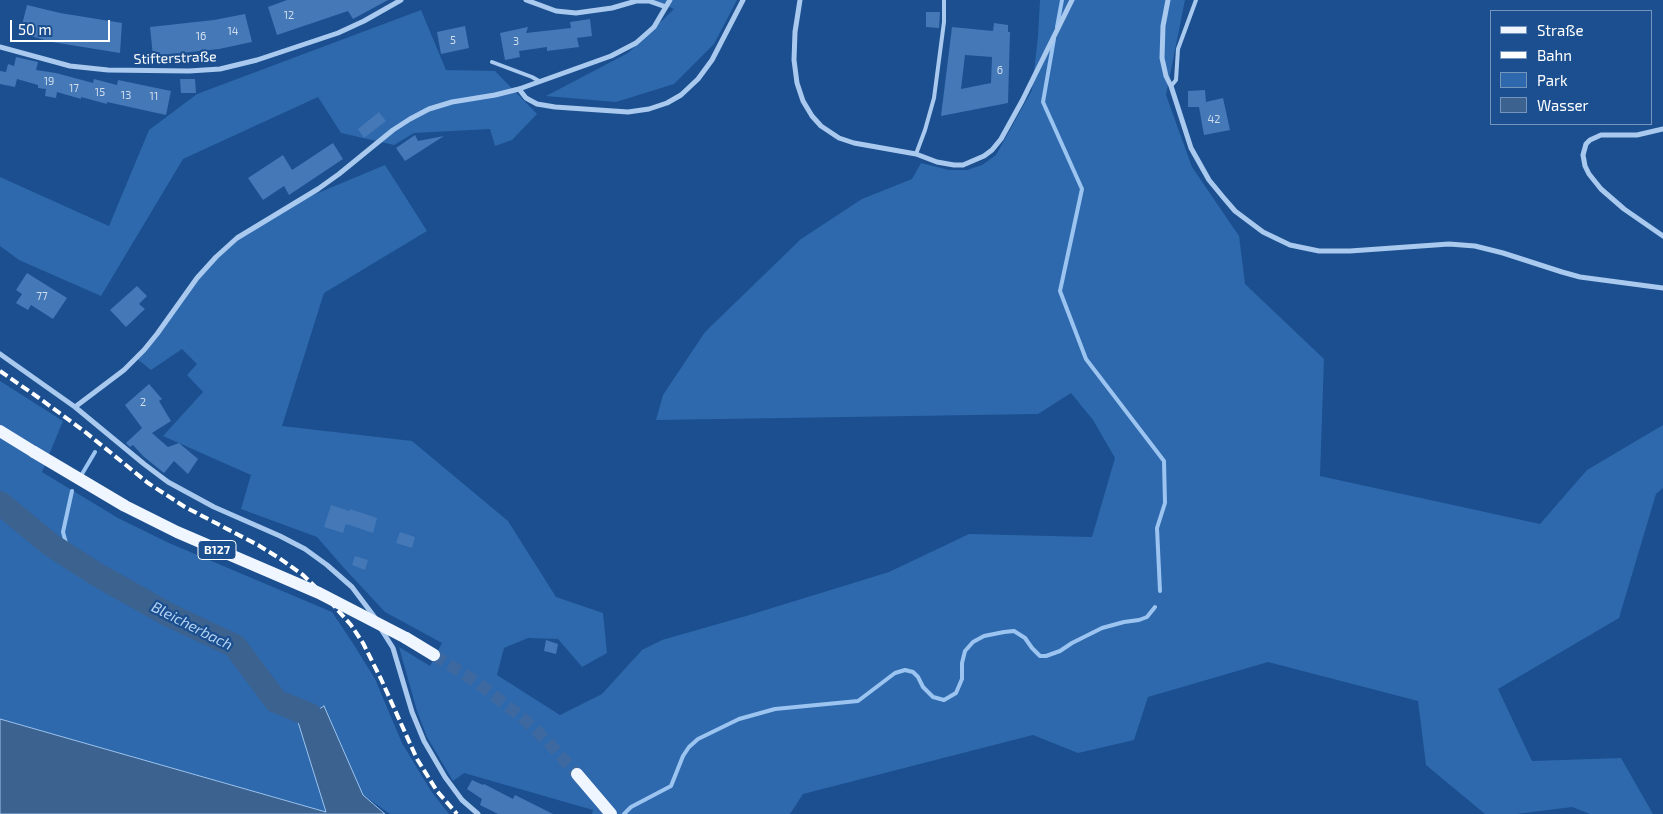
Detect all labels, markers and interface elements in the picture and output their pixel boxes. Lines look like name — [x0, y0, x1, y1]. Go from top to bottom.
house number: 12 — [284, 8, 294, 22]
scale bar — [12, 10, 112, 42]
legend — [1490, 10, 1653, 125]
text: 50 m — [18, 20, 52, 38]
text: Straße — [1537, 21, 1583, 39]
house number: 14 — [227, 24, 239, 38]
house number: 16 — [196, 29, 206, 43]
house number: 5 — [450, 33, 456, 47]
house number: 3 — [513, 34, 519, 48]
text: Bahn — [1537, 46, 1572, 64]
street label: Stifterstraße — [133, 48, 217, 68]
house number: 6 — [997, 63, 1003, 77]
text: Park — [1537, 71, 1568, 89]
house number: 19 — [44, 74, 54, 88]
house number: 17 — [69, 81, 79, 95]
house number: 15 — [95, 85, 105, 99]
house number: 13 — [121, 88, 131, 102]
house number: 11 — [150, 89, 158, 103]
text: Wasser — [1537, 96, 1589, 114]
house number: 42 — [1208, 112, 1220, 126]
house number: 77 — [36, 289, 48, 303]
house number: 2 — [140, 395, 146, 409]
road number: B127 — [198, 540, 236, 560]
water label: Bleicherbach — [148, 598, 236, 654]

